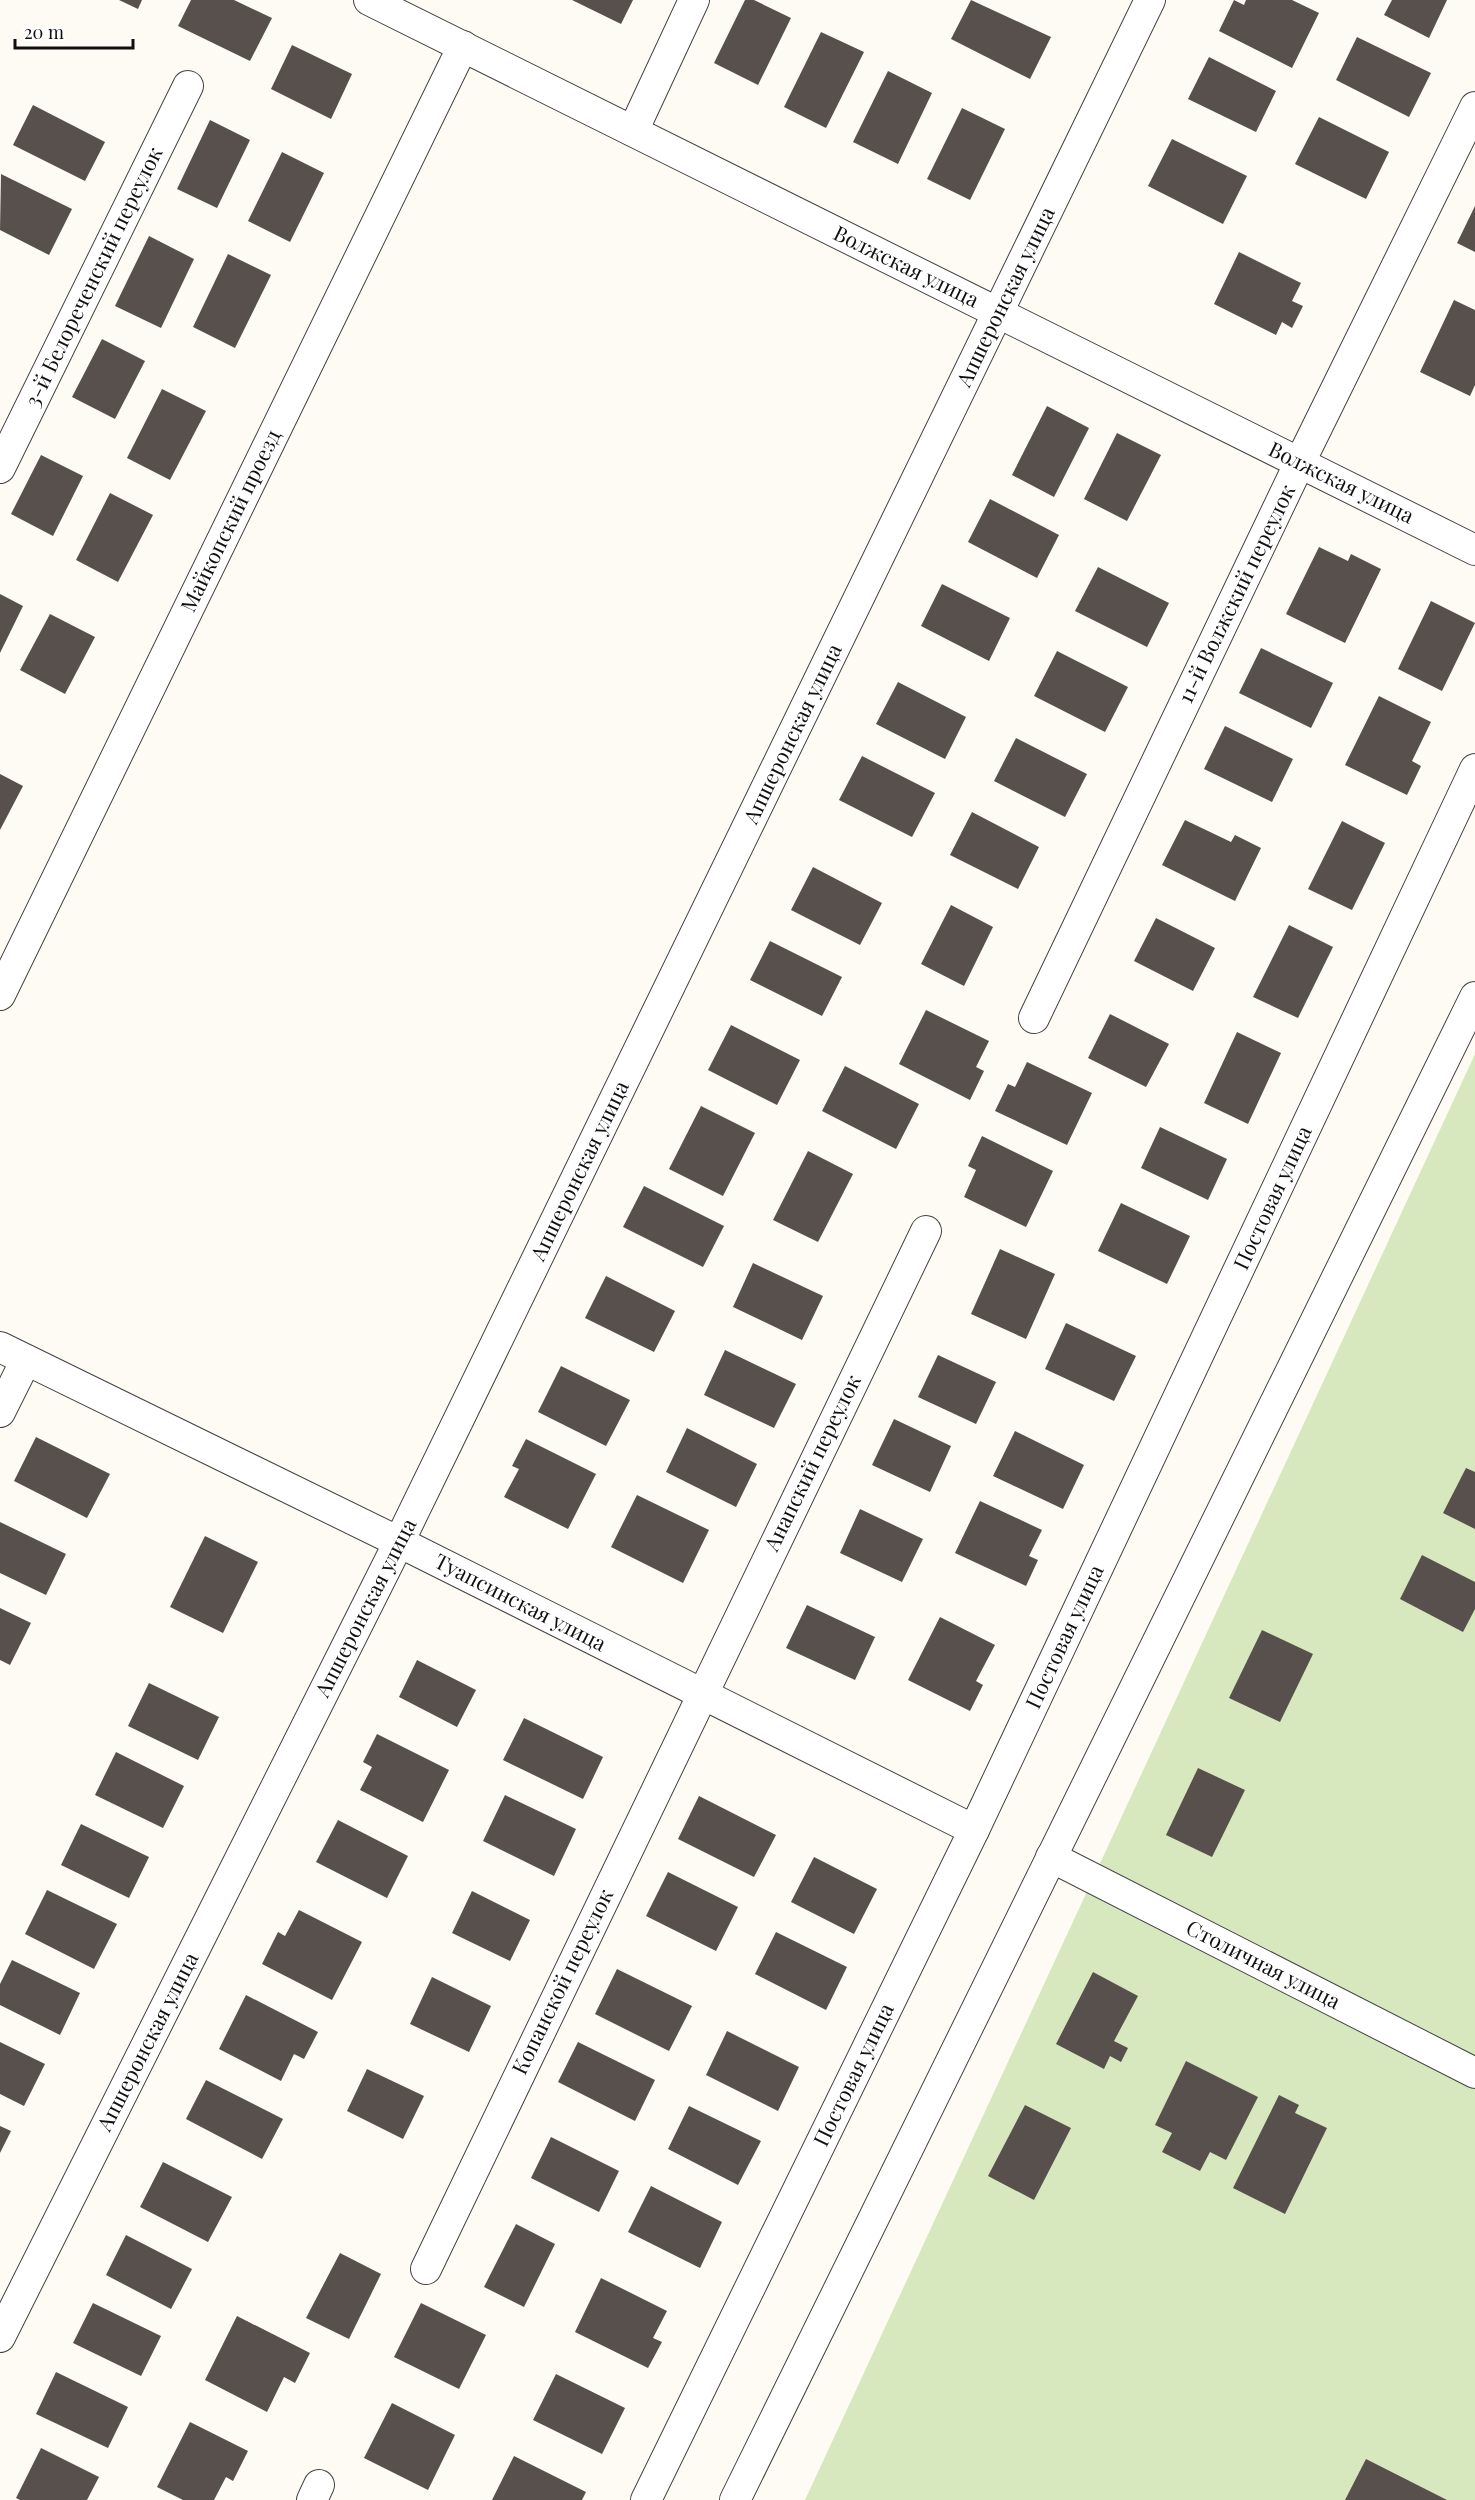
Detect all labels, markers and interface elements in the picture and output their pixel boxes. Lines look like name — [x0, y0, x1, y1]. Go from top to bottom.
scale bar — [15, 12, 134, 50]
text: 20 m — [24, 20, 64, 44]
street label: 3-й Белореченский переулок — [17, 142, 167, 411]
street label: Апшеронская улица — [948, 201, 1060, 392]
street label: Волжская улица — [830, 218, 985, 313]
street label: Майкопский проезд — [173, 424, 286, 616]
street label: Волжская улица — [1265, 434, 1420, 529]
street label: 11-й Волжский переулок — [1170, 479, 1300, 707]
street label: Апшеронская улица — [735, 638, 847, 829]
street label: Апшеронская улица — [522, 1075, 634, 1266]
street label: Постовая улица — [1226, 1120, 1317, 1274]
street label: Анапский переулок — [756, 1369, 866, 1556]
street label: Апшеронская улица — [307, 1513, 422, 1702]
street label: Туапсинская улица — [430, 1546, 612, 1657]
street label: Постовая улица — [1018, 1559, 1109, 1713]
street label: Копанской переулок — [504, 1884, 618, 2079]
street label: Столичная улица — [1182, 1912, 1346, 2014]
street label: Апшеронская улица — [89, 1947, 204, 2136]
street label: Постовая улица — [806, 1998, 899, 2150]

